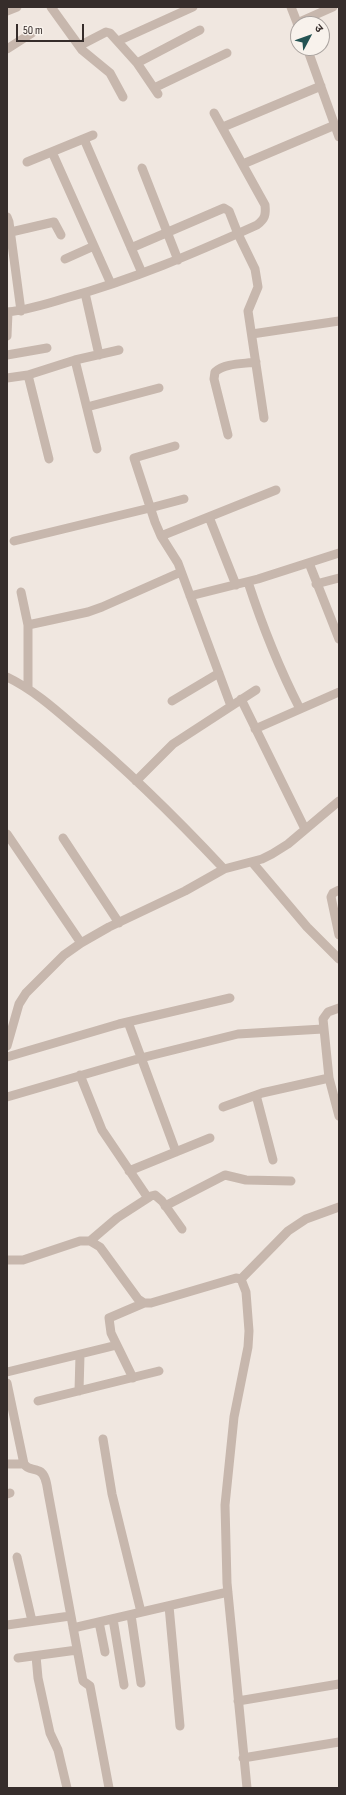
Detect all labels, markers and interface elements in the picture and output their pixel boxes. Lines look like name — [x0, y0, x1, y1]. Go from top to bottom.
scale bar — [18, 16, 86, 42]
north arrow — [290, 16, 330, 56]
text: उ — [312, 22, 326, 35]
text: 50 m — [23, 23, 43, 38]

